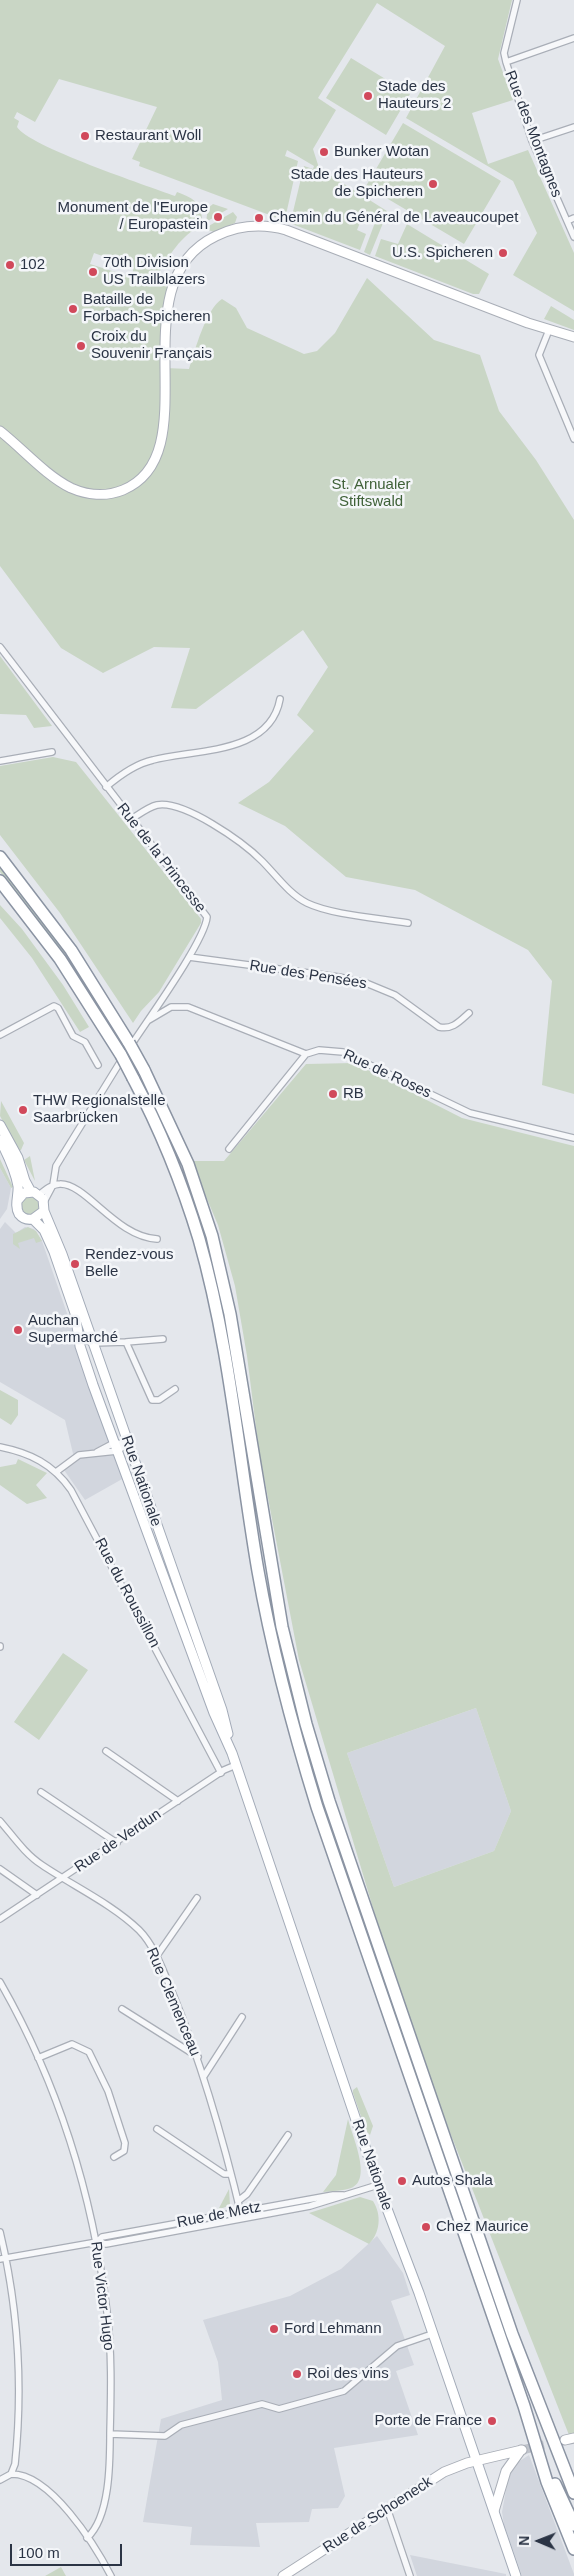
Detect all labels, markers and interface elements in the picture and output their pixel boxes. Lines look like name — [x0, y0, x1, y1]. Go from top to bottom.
street label: Rue des Montagnes — [501, 68, 565, 200]
place label: Stade des Hauteurs 2 — [378, 78, 451, 113]
marker: Stade des Hauteurs 2 — [362, 90, 374, 102]
place label: Restaurant Woll — [95, 127, 201, 145]
marker: Restaurant Woll — [79, 130, 91, 142]
place label: Bunker Wotan — [334, 143, 429, 161]
marker: Bunker Wotan — [318, 146, 330, 158]
place label: Stade des Hauteurs de Spicheren — [290, 166, 423, 201]
marker: Stade des Hauteurs de Spicheren — [427, 178, 439, 190]
place label: Monument de l'Europe / Europastein — [58, 199, 208, 234]
place label: Chemin du Général de Laveaucoupet — [269, 209, 518, 227]
marker: Monument de l'Europe / Europastein — [212, 211, 224, 223]
marker: Chemin du Général de Laveaucoupet — [253, 212, 265, 224]
place label: U.S. Spicheren — [392, 244, 493, 262]
marker: U.S. Spicheren — [497, 247, 509, 259]
place label: 70th Division US Trailblazers — [103, 254, 205, 289]
place label: 102 — [20, 256, 45, 274]
marker: 102 — [4, 259, 16, 271]
marker: 70th Division US Trailblazers — [87, 266, 99, 278]
place label: Bataille de Forbach-Spicheren — [83, 291, 211, 326]
marker: Bataille de Forbach-Spicheren — [67, 303, 79, 315]
place label: Croix du Souvenir Français — [91, 328, 212, 363]
marker: Croix du Souvenir Français — [75, 340, 87, 352]
park label: St. Arnualer Stiftswald — [331, 476, 411, 511]
street label: Rue de la Princesse — [113, 800, 209, 916]
street label: Rue des Pensées — [248, 957, 368, 993]
street label: Rue de Roses — [340, 1046, 434, 1102]
place label: RB — [343, 1085, 364, 1103]
marker: RB — [327, 1088, 339, 1100]
place label: THW Regionalstelle Saarbrücken — [33, 1092, 166, 1127]
marker: THW Regionalstelle Saarbrücken — [17, 1104, 29, 1116]
place label: Rendez-vous Belle — [85, 1246, 173, 1281]
marker: Rendez-vous Belle — [69, 1258, 81, 1270]
place label: Auchan Supermarché — [28, 1312, 118, 1347]
marker: Auchan Supermarché — [12, 1324, 24, 1336]
street label: Rue Nationale — [117, 1433, 165, 1529]
street label: Rue du Roussillon — [90, 1535, 164, 1651]
street label: Rue de Verdun — [71, 1806, 165, 1876]
street label: Rue Clemenceau — [142, 1945, 204, 2059]
street label: Rue Nationale — [348, 2117, 396, 2213]
place label: Autos Shala — [412, 2172, 493, 2190]
marker: Autos Shala — [396, 2175, 408, 2187]
street label: Rue de Metz — [176, 2198, 262, 2232]
place label: Chez Maurice — [436, 2218, 529, 2236]
marker: Chez Maurice — [420, 2221, 432, 2233]
street label: Rue Victor Hugo — [86, 2240, 118, 2352]
place label: Ford Lehmann — [284, 2320, 382, 2338]
marker: Ford Lehmann — [268, 2323, 280, 2335]
place label: Roi des vins — [307, 2365, 389, 2383]
marker: Roi des vins — [291, 2368, 303, 2380]
place label: Porte de France — [374, 2412, 482, 2430]
marker: Porte de France — [486, 2415, 498, 2427]
street label: Rue de Schoeneck — [320, 2473, 436, 2557]
north arrow — [514, 2516, 564, 2566]
scale bar — [12, 2534, 125, 2566]
text: N — [516, 2536, 532, 2546]
text: 100 m — [18, 2544, 60, 2561]

